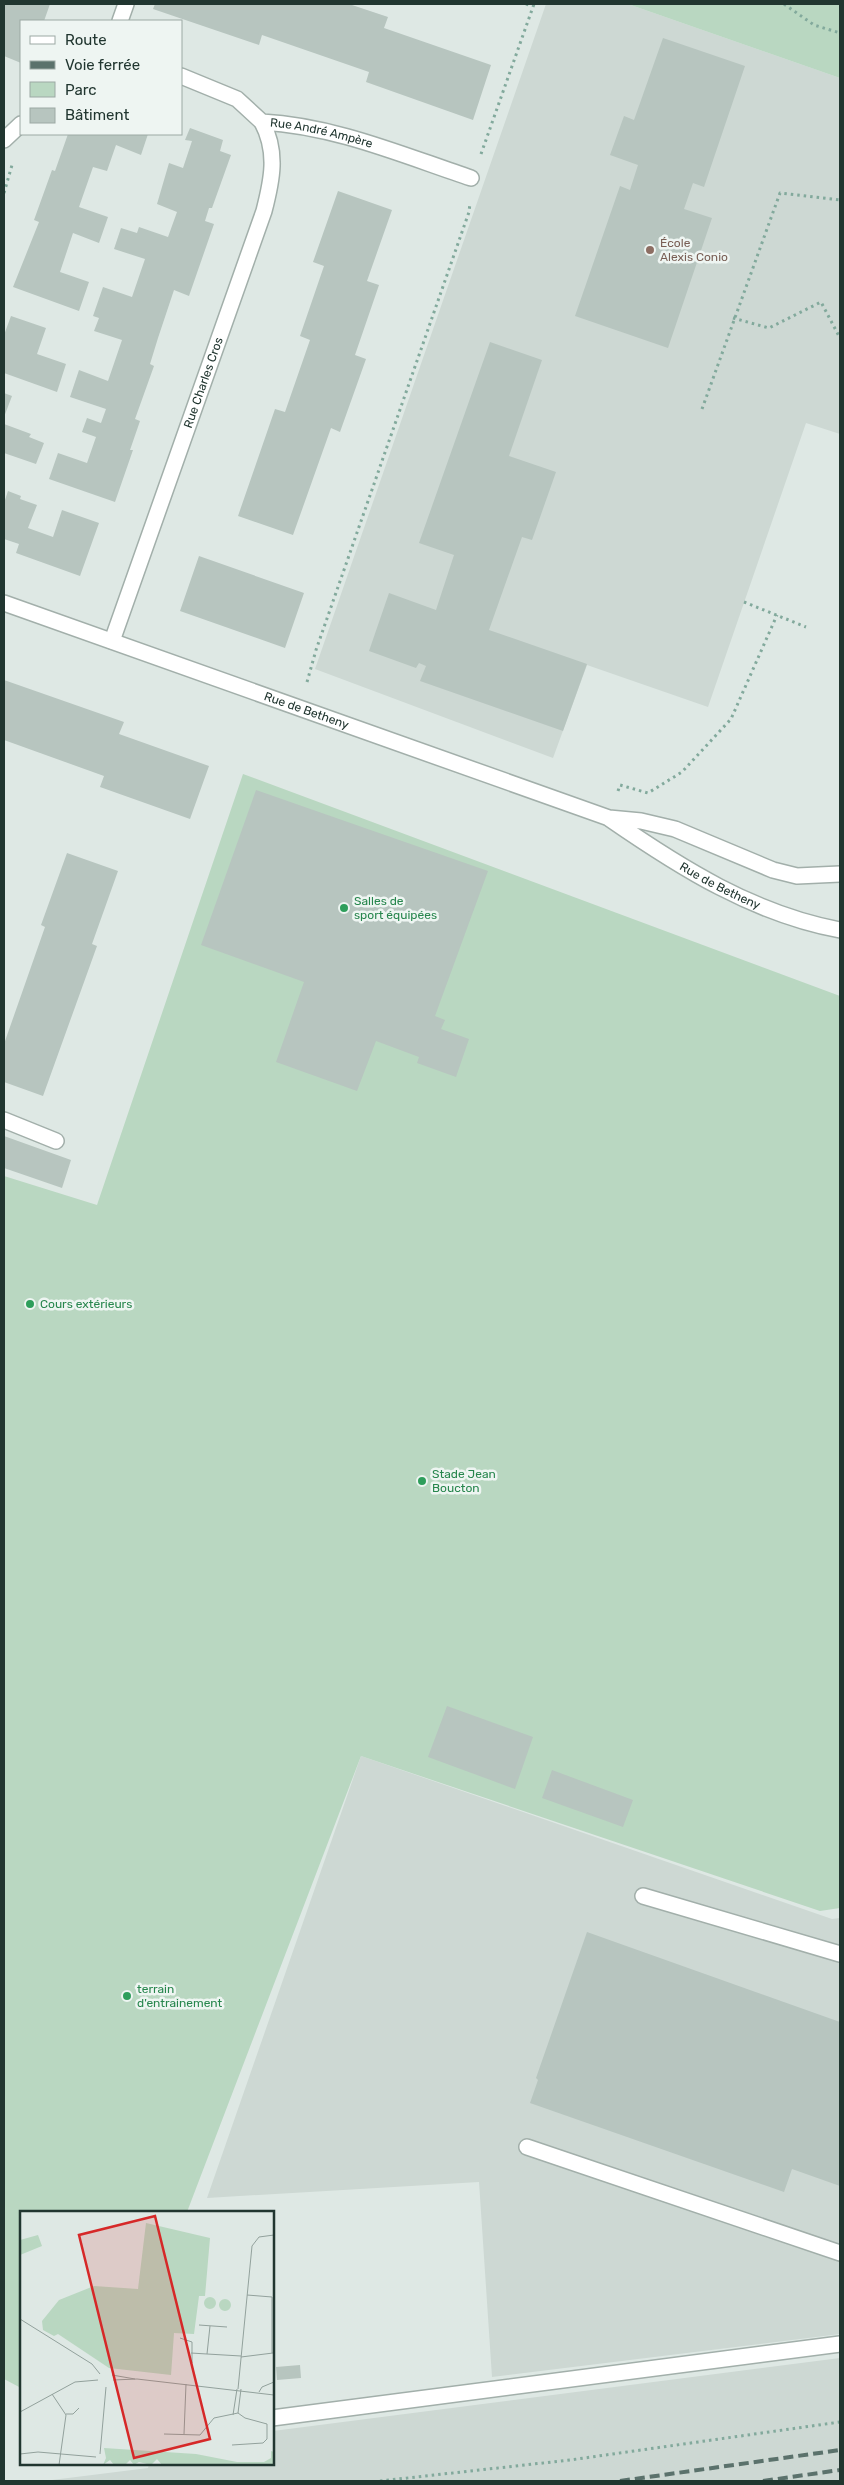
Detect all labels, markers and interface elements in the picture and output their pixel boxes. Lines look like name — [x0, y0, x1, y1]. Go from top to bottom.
legend — [20, 20, 182, 135]
text: Route — [65, 31, 107, 49]
text: Voie ferrée — [65, 56, 140, 74]
text: Parc — [65, 81, 97, 99]
text: Bâtiment — [65, 106, 129, 124]
street label: Rue André Ampère — [270, 116, 375, 151]
place label: École Alexis Conio — [660, 236, 728, 264]
marker: École Alexis Conio — [644, 244, 656, 256]
street label: Rue Charles Cros — [181, 335, 226, 430]
street label: Rue de Betheny — [262, 689, 351, 732]
street label: Rue de Betheny — [677, 859, 763, 912]
place label: Salles de sport équipées — [354, 894, 437, 922]
marker: Salles de sport équipées — [338, 902, 350, 914]
place label: Cours extérieurs — [40, 1297, 132, 1311]
marker: Cours extérieurs — [24, 1298, 36, 1310]
place label: Stade Jean Boucton — [432, 1467, 496, 1495]
marker: Stade Jean Boucton — [416, 1475, 428, 1487]
place label: terrain d'entrainement — [137, 1982, 223, 2010]
marker: terrain d'entrainement — [121, 1990, 133, 2002]
inset map — [20, 2211, 274, 2465]

